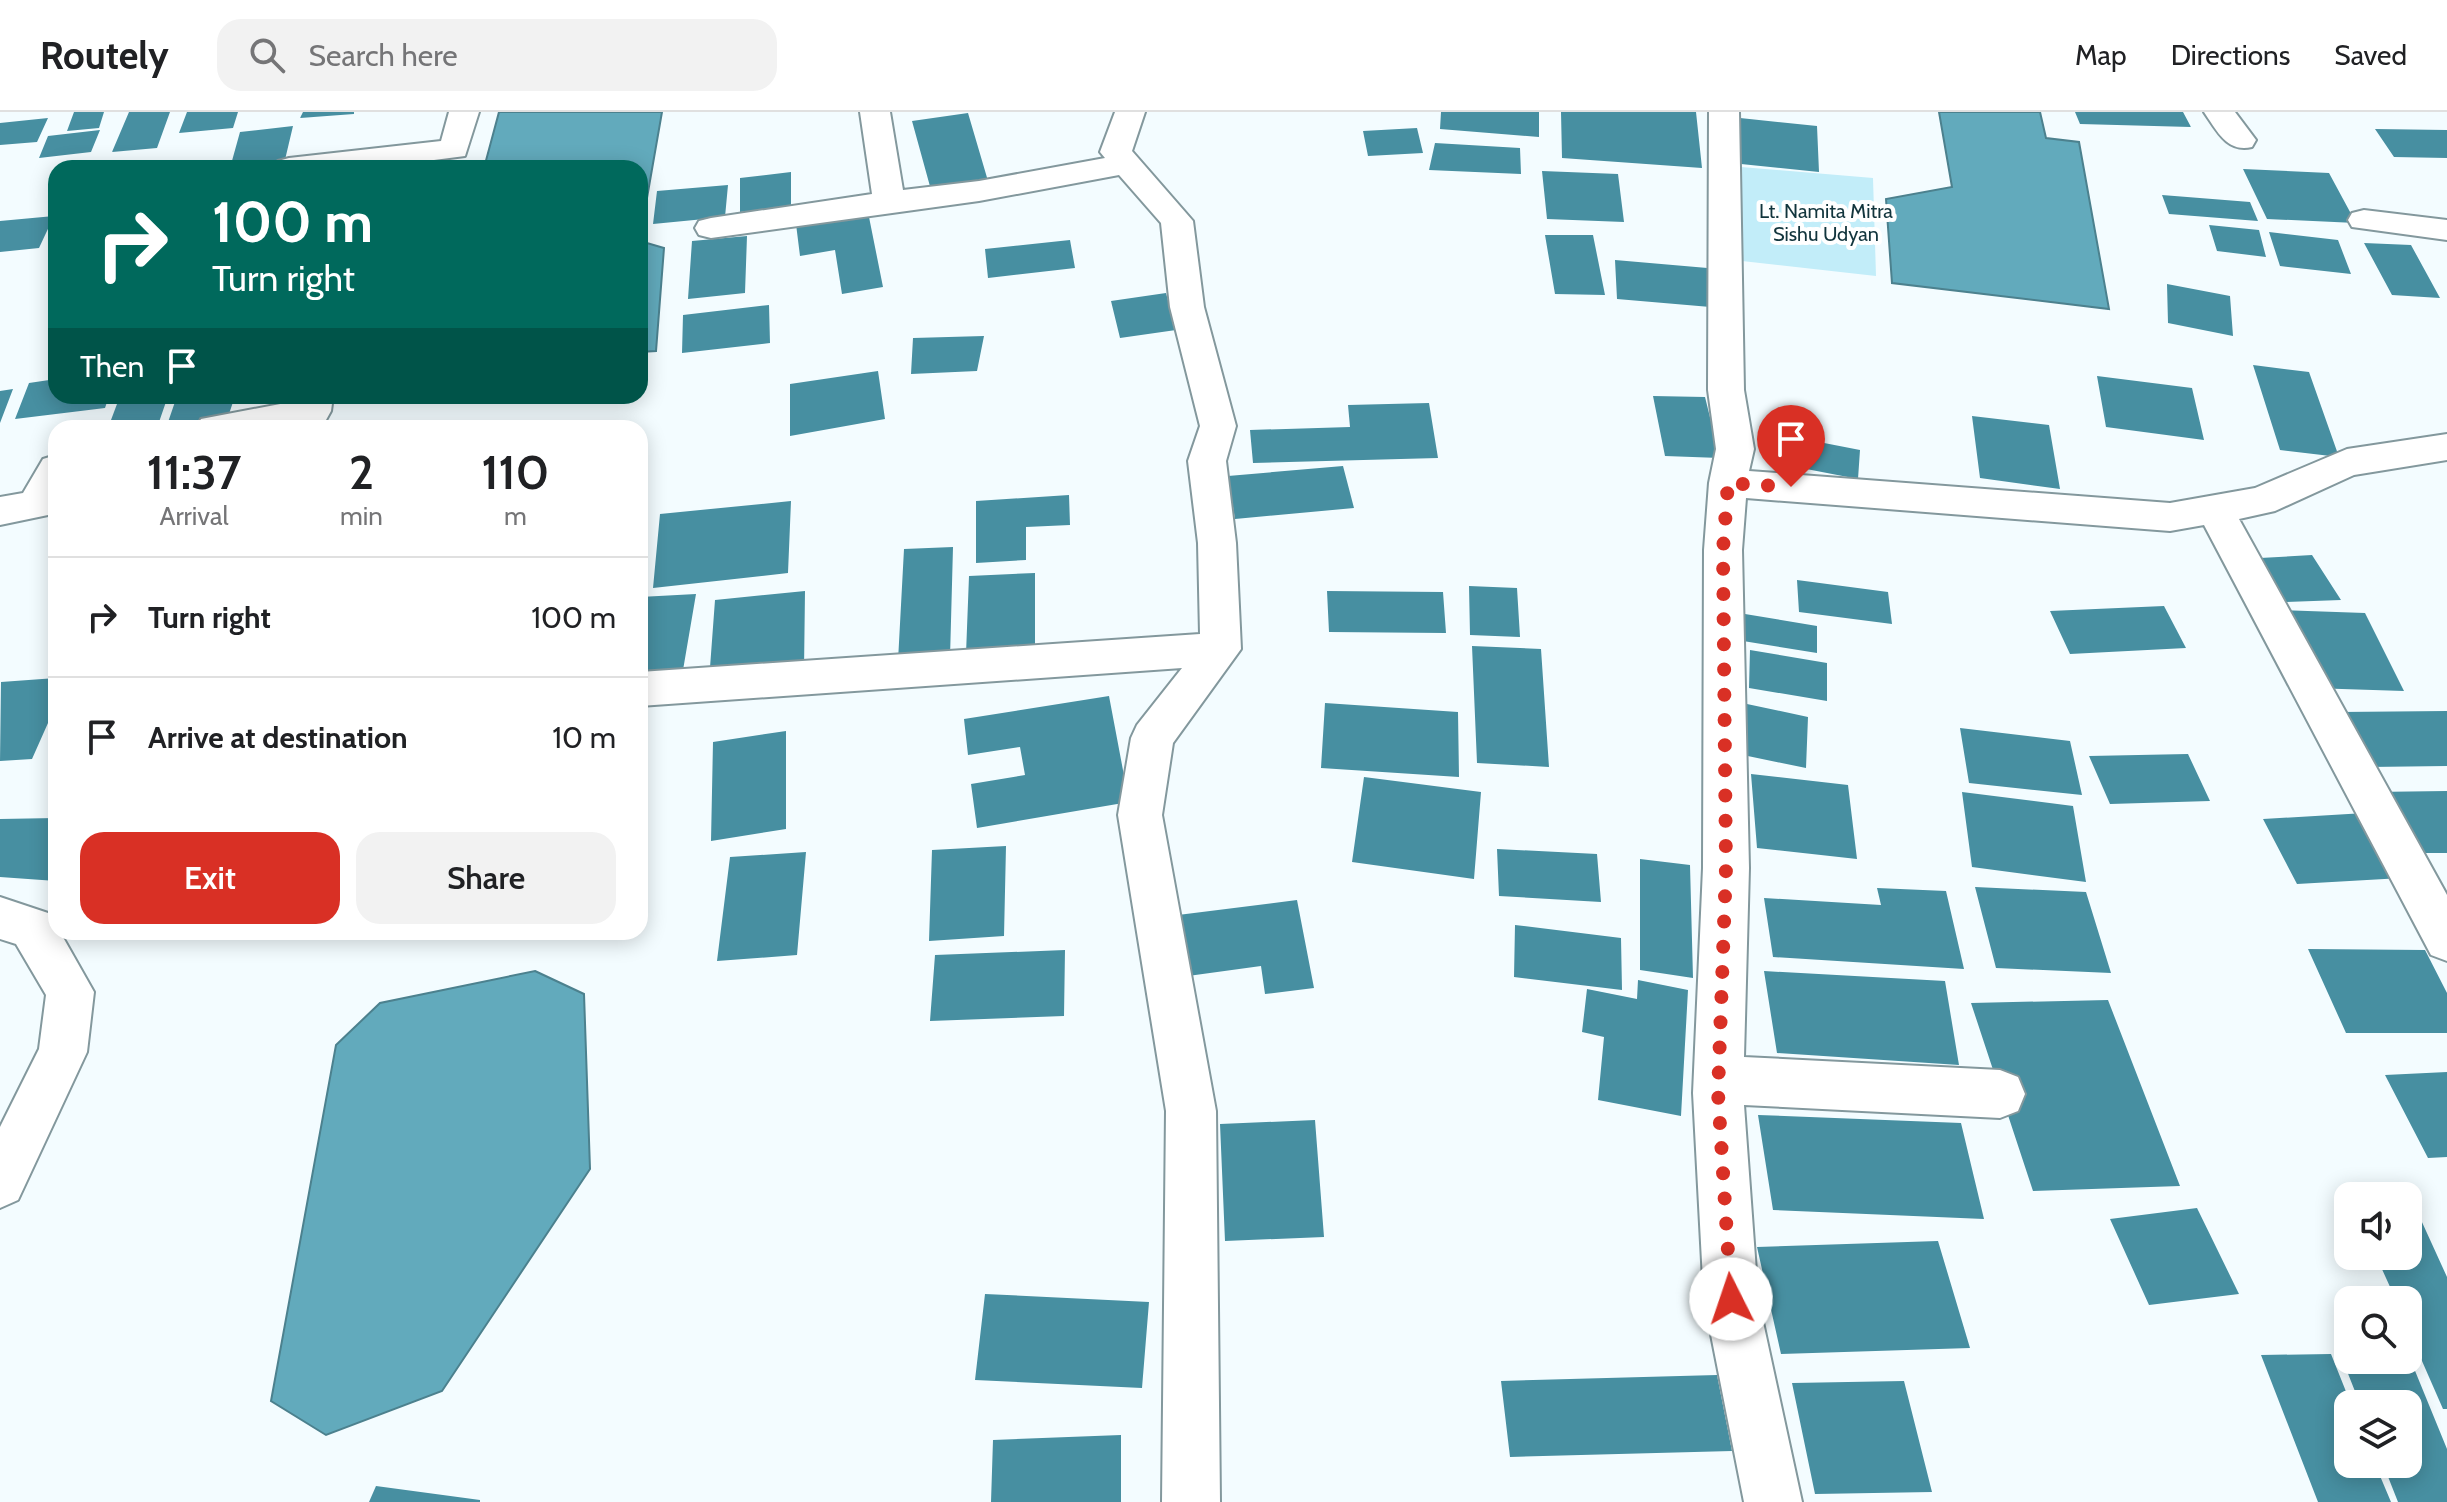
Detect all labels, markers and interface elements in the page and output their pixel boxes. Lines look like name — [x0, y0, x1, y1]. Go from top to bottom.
search box — [217, 19, 777, 91]
text: Routely — [40, 32, 169, 79]
icon: search — [245, 33, 289, 77]
text: Search here — [309, 37, 458, 74]
text: Map — [2075, 38, 2127, 72]
text: Directions — [2171, 38, 2290, 72]
text: Saved — [2334, 38, 2407, 72]
text: 100 m — [212, 188, 373, 256]
icon: right — [80, 192, 184, 296]
park label: Lt. Namita Mitra Sishu Udyan — [1759, 199, 1893, 246]
text: Turn right — [212, 256, 355, 300]
icon: arrive — [160, 344, 204, 388]
text: Then — [80, 348, 144, 385]
pin — [1757, 405, 1825, 487]
icon: arrive — [1769, 417, 1813, 461]
text: 11:37 — [147, 443, 241, 501]
text: 2 — [349, 443, 374, 501]
text: 110 — [482, 443, 549, 501]
text: Arrival — [159, 500, 229, 532]
text: min — [340, 500, 383, 532]
text: m — [504, 500, 527, 532]
icon: right — [80, 595, 124, 639]
text: Turn right — [148, 599, 271, 636]
text: 100 m — [531, 599, 616, 636]
icon: arrive — [80, 715, 124, 759]
text: Arrive at destination — [148, 719, 408, 756]
text: 10 m — [552, 719, 616, 756]
button: Exit — [80, 832, 340, 924]
button: Share — [356, 832, 616, 924]
map controls — [2334, 1182, 2422, 1478]
button: sound — [2334, 1182, 2422, 1270]
position arrow — [1689, 1257, 1773, 1341]
button: search — [2334, 1286, 2422, 1374]
button: layers — [2334, 1390, 2422, 1478]

